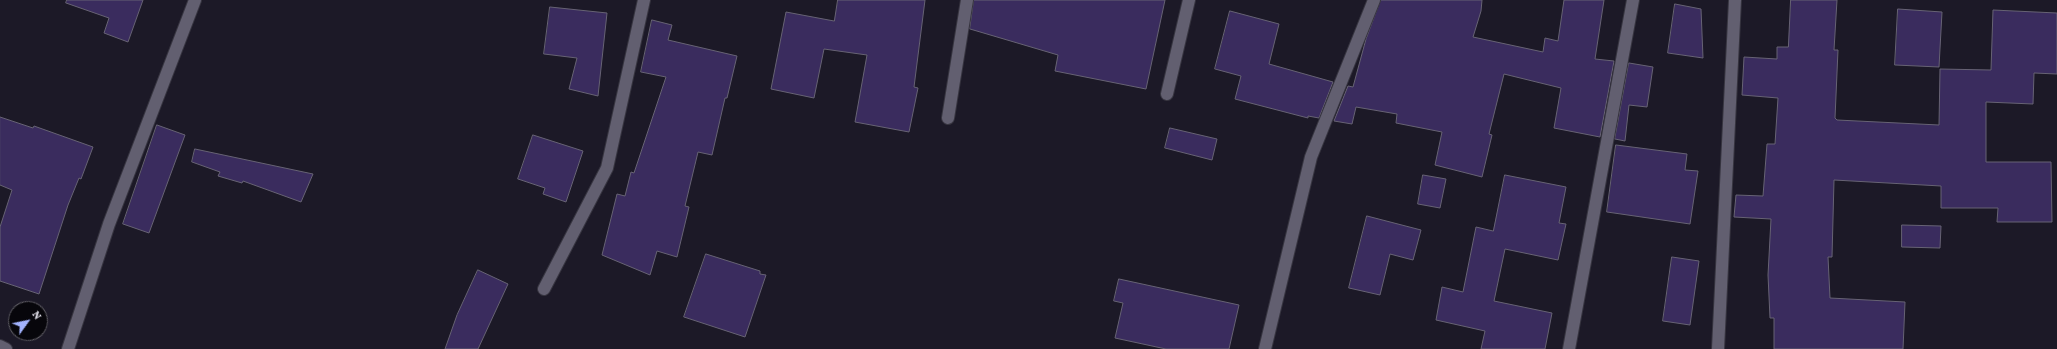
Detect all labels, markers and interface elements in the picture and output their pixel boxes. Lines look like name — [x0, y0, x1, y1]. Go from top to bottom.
north arrow — [8, 301, 48, 341]
text: N — [30, 309, 44, 321]

